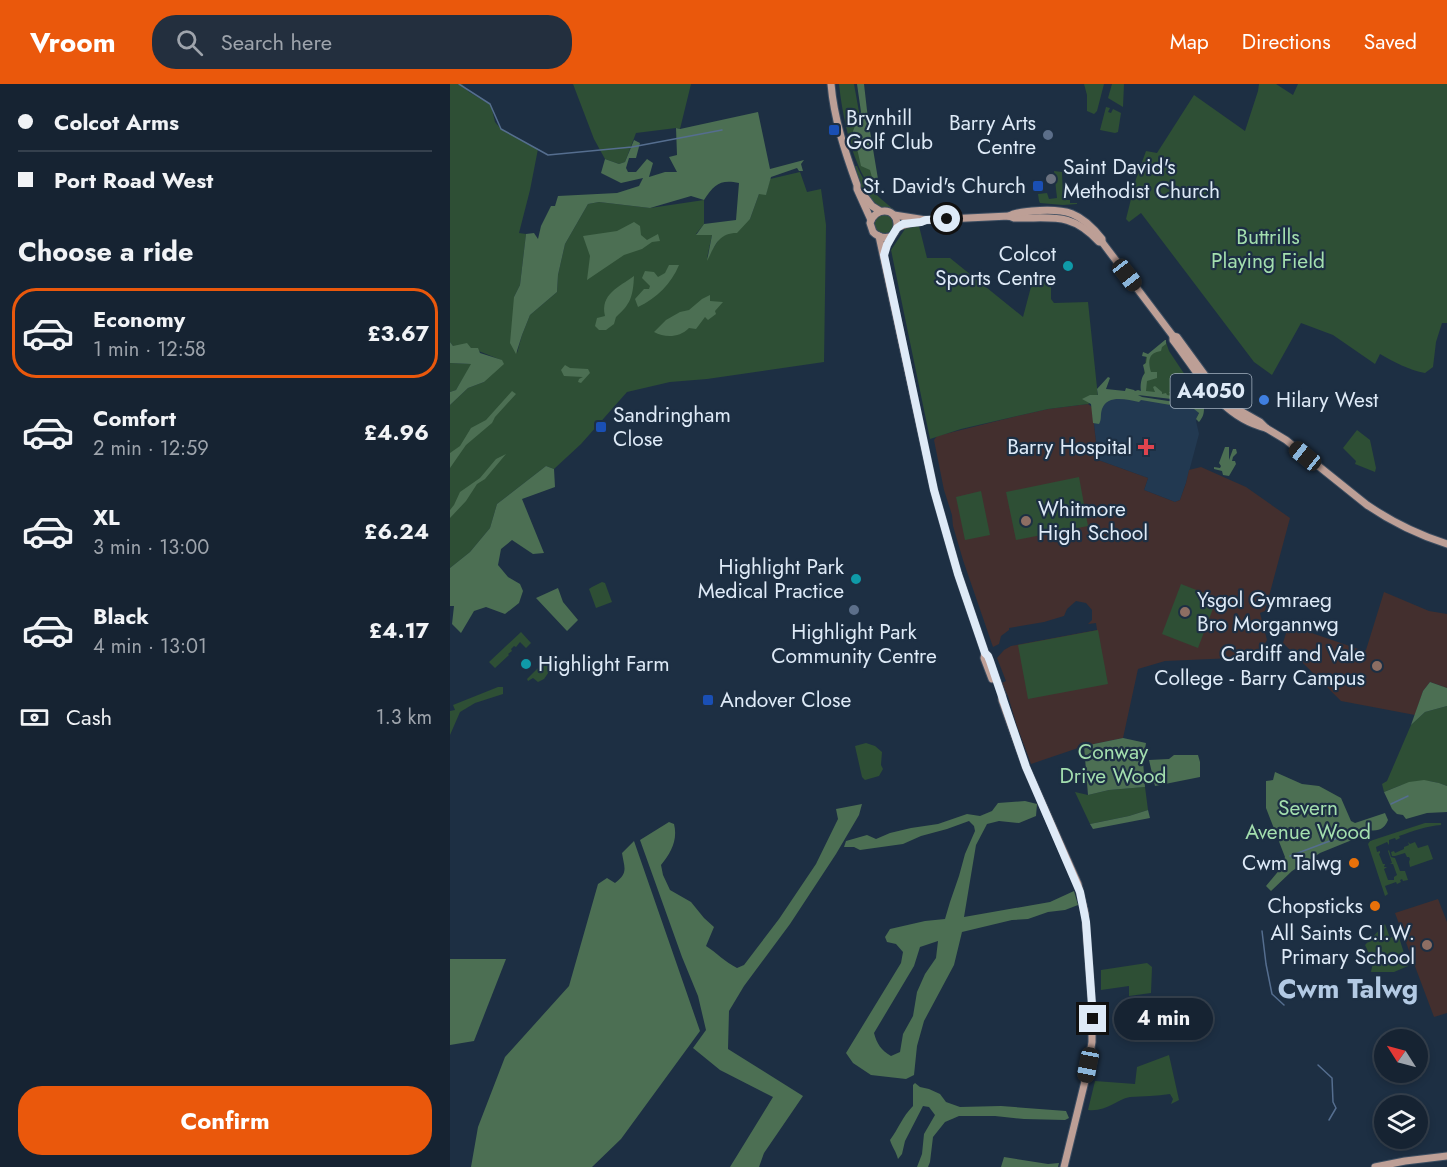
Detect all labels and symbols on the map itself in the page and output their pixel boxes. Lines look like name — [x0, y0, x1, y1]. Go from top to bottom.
place label: Brynhill Golf Club — [846, 103, 933, 157]
place label: Barry Arts Centre — [949, 108, 1036, 162]
marker: Brynhill Golf Club — [827, 123, 841, 137]
marker: Barry Arts Centre — [1041, 128, 1055, 142]
place label: Saint David's Methodist Church — [1063, 152, 1220, 206]
place label: St. David's Church — [863, 171, 1026, 201]
marker: Saint David's Methodist Church — [1044, 172, 1058, 186]
marker: St. David's Church — [1031, 179, 1045, 193]
route start — [933, 205, 960, 232]
park label: Buttrills Playing Field — [1211, 222, 1325, 276]
place label: Colcot Sports Centre — [935, 239, 1056, 293]
car — [1109, 255, 1145, 295]
marker: Colcot Sports Centre — [1061, 259, 1075, 273]
road number: A4050 — [1170, 374, 1251, 408]
place label: Hilary West — [1276, 385, 1378, 415]
marker: Hilary West — [1257, 393, 1271, 407]
place label: Sandringham Close — [613, 400, 731, 454]
marker: Sandringham Close — [594, 420, 608, 434]
place label: Barry Hospital — [1007, 432, 1132, 462]
marker: Barry Hospital — [1137, 438, 1155, 456]
car — [1285, 438, 1325, 474]
place label: Whitmore High School — [1038, 494, 1148, 548]
marker: Whitmore High School — [1019, 514, 1033, 528]
place label: Highlight Park Medical Practice — [698, 552, 845, 606]
marker: Highlight Park Medical Practice — [849, 572, 863, 586]
place label: Ysgol Gymraeg Bro Morgannwg — [1197, 585, 1339, 639]
marker: Highlight Park Community Centre — [847, 603, 861, 617]
marker: Ysgol Gymraeg Bro Morgannwg — [1178, 605, 1192, 619]
place label: Highlight Park Community Centre — [771, 617, 937, 671]
place label: Cardiff and Vale College - Barry Campus — [1154, 639, 1365, 693]
place label: Highlight Farm — [538, 649, 670, 679]
marker: Highlight Farm — [519, 657, 533, 671]
marker: Cardiff and Vale College - Barry Campus — [1370, 659, 1384, 673]
place label: Andover Close — [720, 685, 851, 715]
marker: Andover Close — [701, 693, 715, 707]
park label: Conway Drive Wood — [1060, 737, 1167, 791]
park label: Severn Avenue Wood — [1245, 793, 1371, 847]
place label: Cwm Talwg — [1242, 848, 1342, 878]
marker: Cwm Talwg — [1347, 856, 1361, 870]
place label: Chopsticks — [1267, 891, 1363, 921]
marker: Chopsticks — [1368, 899, 1382, 913]
place label: All Saints C.I.W. Primary School — [1270, 918, 1415, 972]
marker: All Saints C.I.W. Primary School — [1420, 938, 1434, 952]
district label: Cwm Talwg — [1278, 969, 1418, 1008]
callout: 4 min — [1114, 998, 1213, 1040]
route end — [1079, 1005, 1106, 1032]
north arrow — [1374, 1029, 1428, 1083]
car — [1076, 1046, 1100, 1084]

